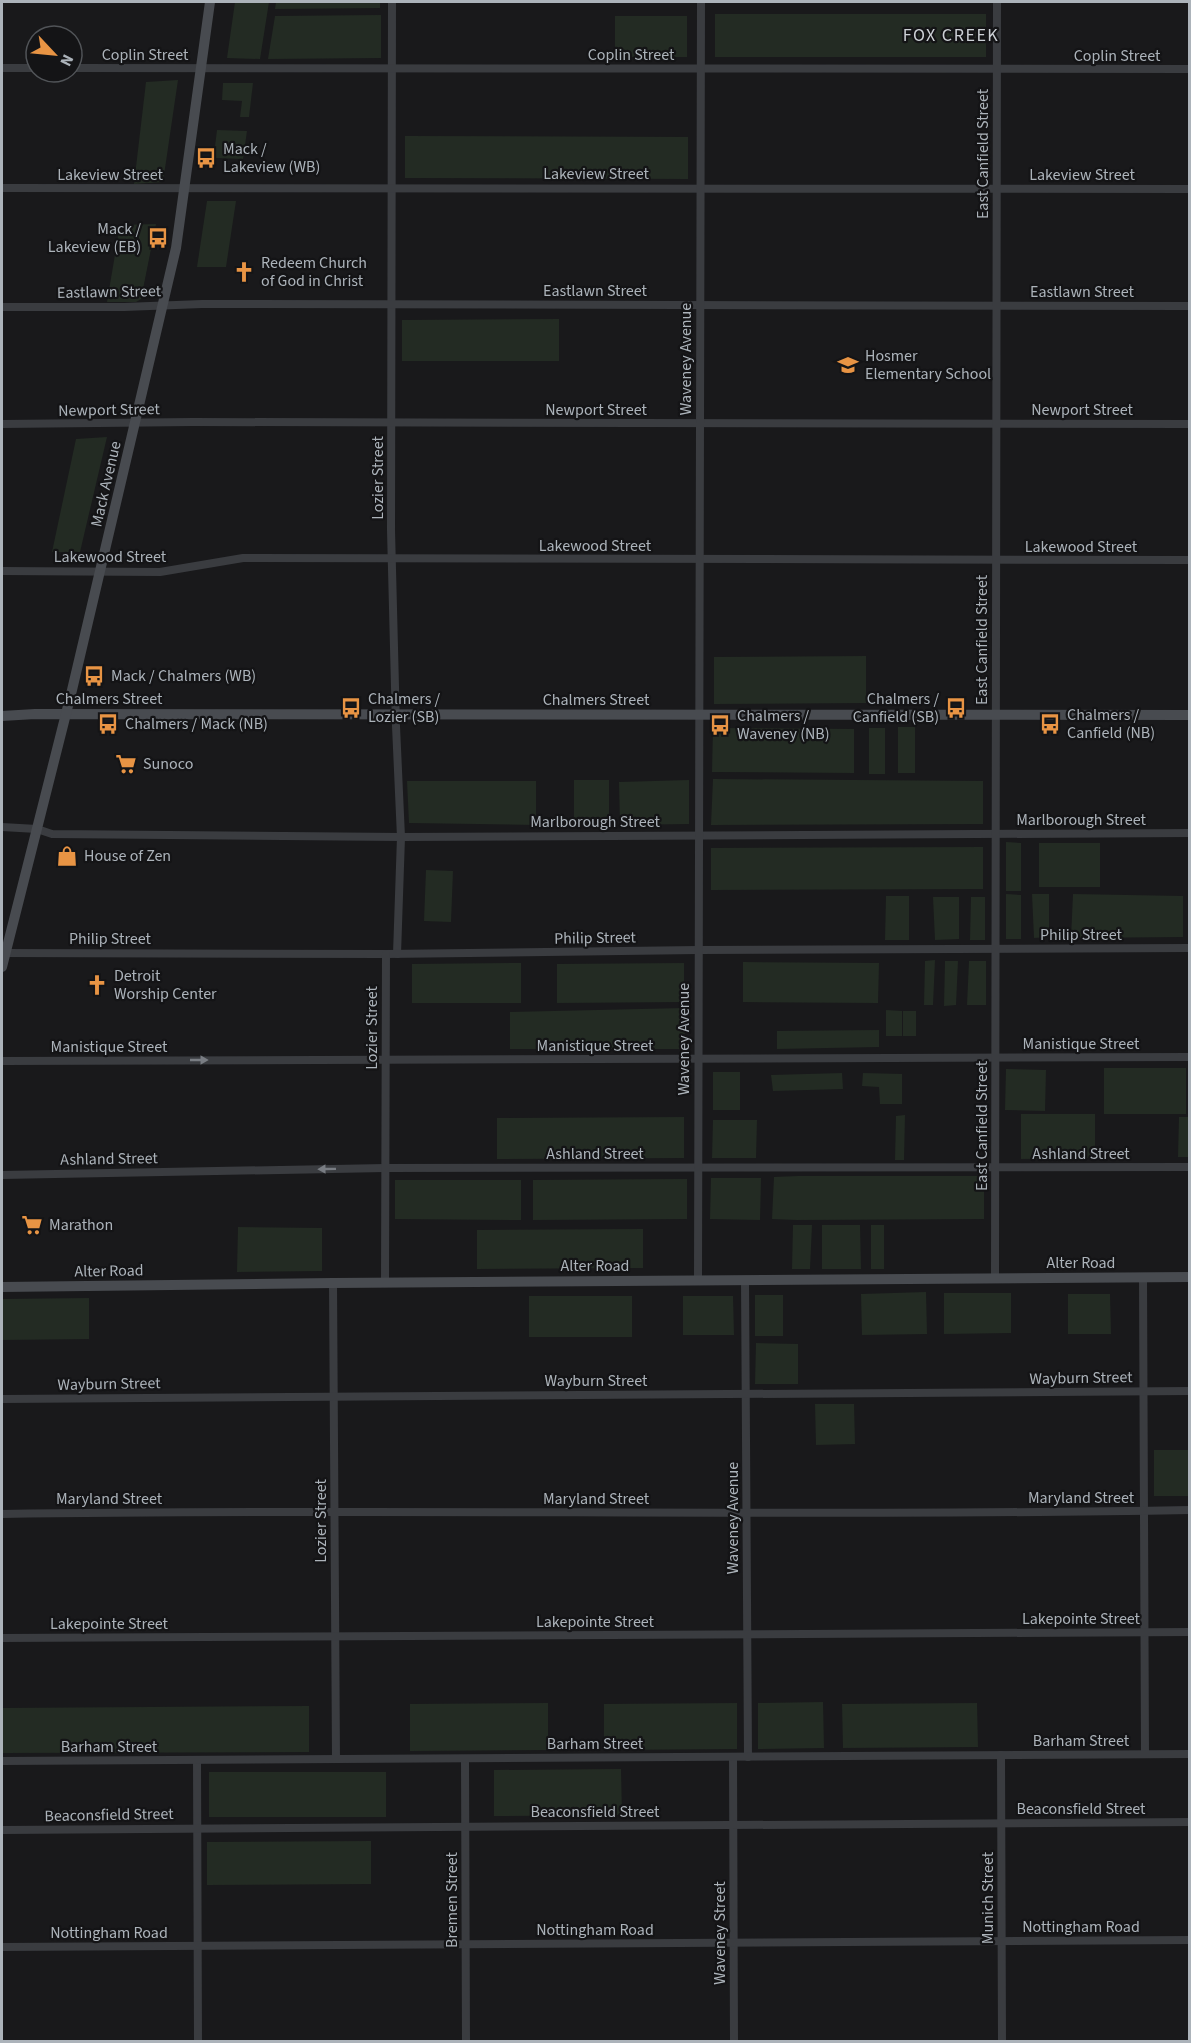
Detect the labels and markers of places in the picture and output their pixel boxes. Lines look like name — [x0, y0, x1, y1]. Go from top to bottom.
place label: Mack / Lakeview (WB) — [223, 138, 320, 178]
bus stop icon: Mack / Lakeview (WB) — [194, 146, 218, 170]
place label: Mack / Lakeview (EB) — [48, 218, 141, 258]
bus stop icon: Mack / Lakeview (EB) — [146, 226, 170, 250]
place label: Redeem Church of God in Christ — [261, 252, 367, 292]
church icon: Redeem Church of God in Christ — [232, 260, 256, 284]
place label: Hosmer Elementary School — [865, 345, 991, 385]
school or university icon: Hosmer Elementary School — [836, 353, 860, 377]
bus stop icon: Mack / Chalmers (WB) — [82, 664, 106, 688]
place label: Mack / Chalmers (WB) — [111, 665, 256, 687]
place label: Chalmers / Lozier (SB) — [368, 688, 441, 728]
place label: Chalmers / Canfield (SB) — [853, 688, 939, 728]
bus stop icon: Chalmers / Lozier (SB) — [339, 696, 363, 720]
bus stop icon: Chalmers / Canfield (SB) — [944, 696, 968, 720]
place label: Chalmers / Canfield (NB) — [1067, 704, 1155, 744]
place label: Chalmers / Waveney (NB) — [737, 705, 830, 745]
bus stop icon: Chalmers / Mack (NB) — [96, 712, 120, 736]
bus stop icon: Chalmers / Canfield (NB) — [1038, 712, 1062, 736]
place label: Chalmers / Mack (NB) — [125, 713, 268, 735]
bus stop icon: Chalmers / Waveney (NB) — [708, 713, 732, 737]
supermarket icon: Sunoco — [114, 752, 138, 776]
place label: Sunoco — [143, 753, 193, 775]
shop icon: House of Zen — [55, 844, 79, 868]
place label: House of Zen — [84, 845, 171, 867]
place label: Detroit Worship Center — [114, 965, 217, 1005]
church icon: Detroit Worship Center — [85, 973, 109, 997]
supermarket icon: Marathon — [20, 1213, 44, 1237]
place label: Marathon — [49, 1214, 113, 1236]

